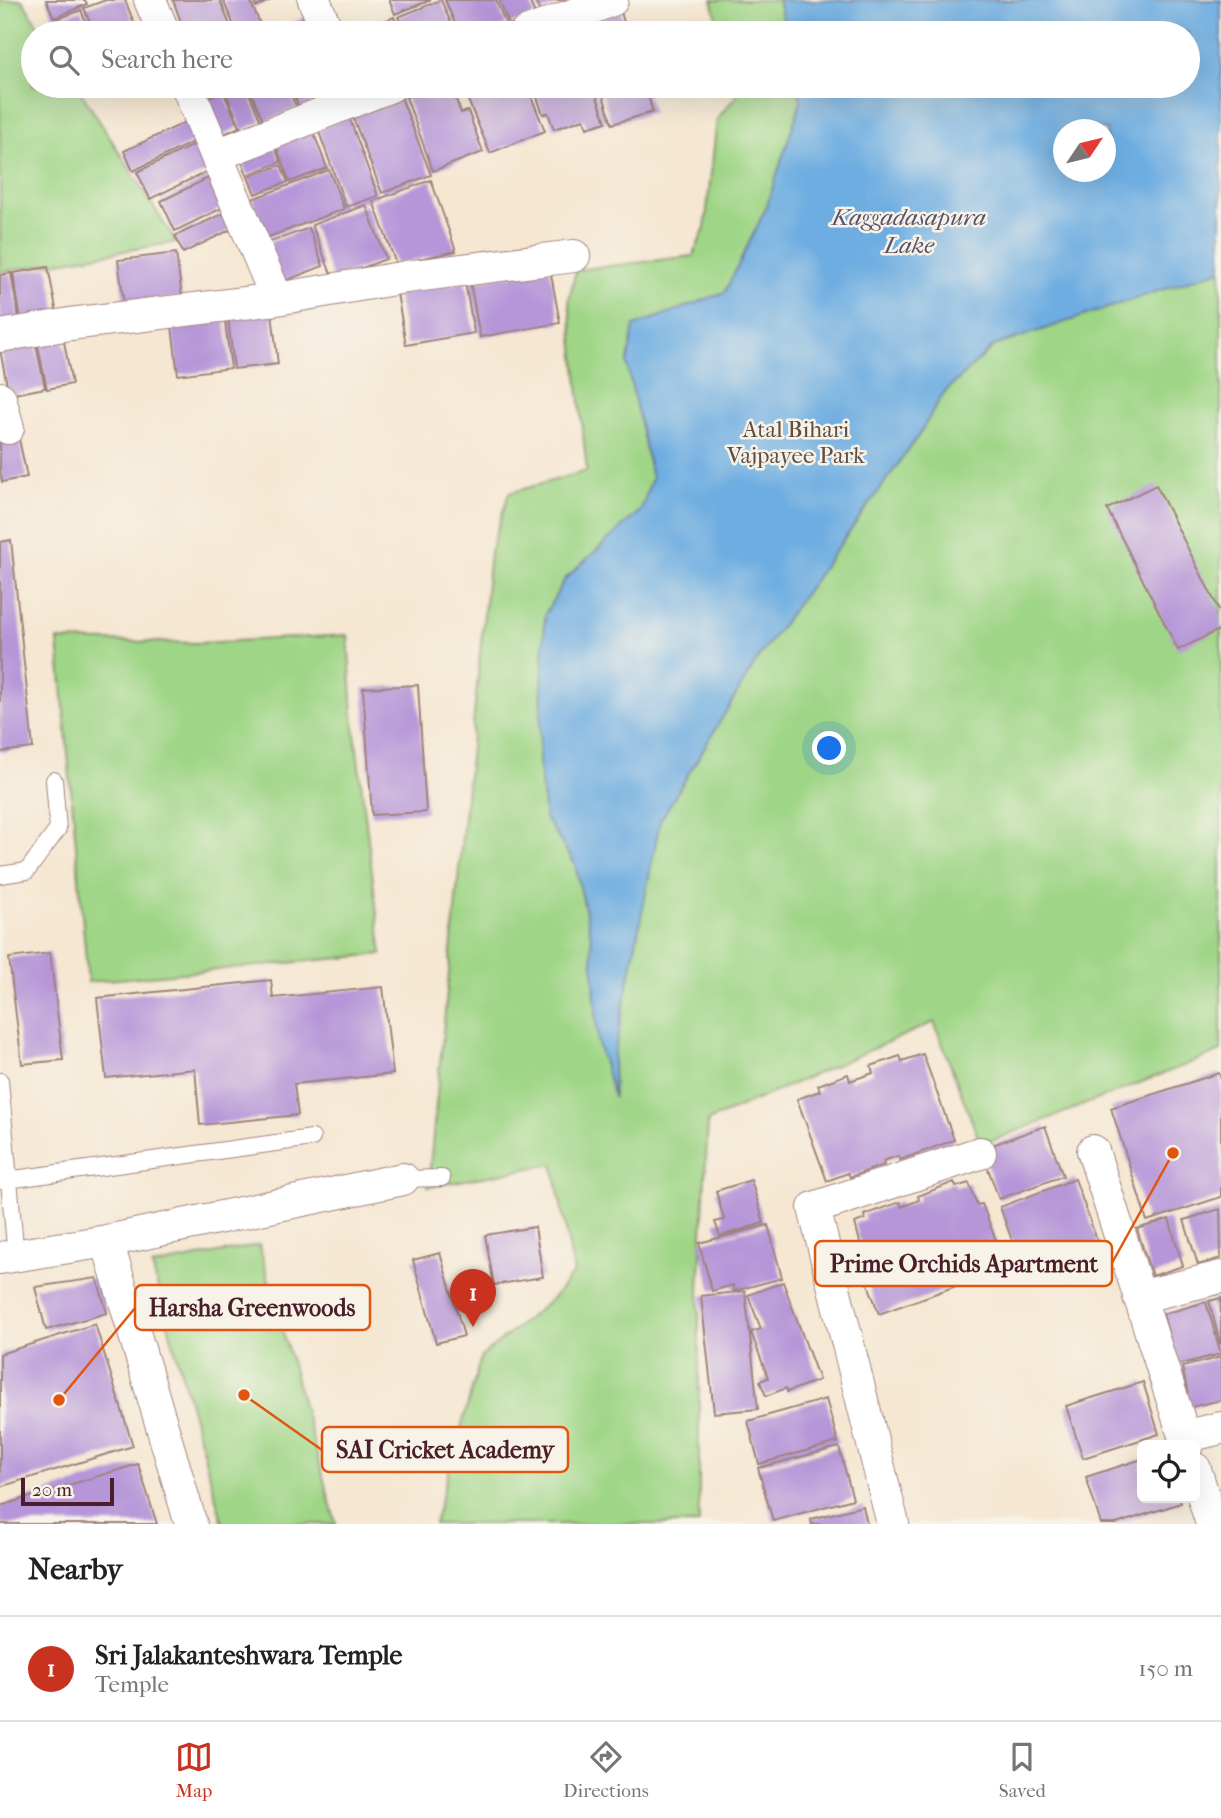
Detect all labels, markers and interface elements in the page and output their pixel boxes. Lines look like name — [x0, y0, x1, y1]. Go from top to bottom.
search box — [21, 21, 1200, 98]
icon: search — [45, 41, 83, 79]
text: Search here — [101, 44, 233, 75]
north arrow — [1053, 119, 1116, 182]
water label: Kaggadasapura Lake — [830, 203, 986, 259]
park label: Atal Bihari Vajpayee Park — [726, 416, 866, 469]
your location — [812, 731, 846, 765]
callout: Prime Orchids Apartment — [815, 1241, 1112, 1286]
text: Prime Orchids Apartment — [830, 1250, 1099, 1278]
pin: 1 — [450, 1269, 496, 1327]
callout: Harsha Greenwoods — [135, 1285, 370, 1330]
text: Harsha Greenwoods — [149, 1294, 355, 1322]
callout: SAI Cricket Academy — [322, 1427, 568, 1472]
text: SAI Cricket Academy — [336, 1436, 555, 1464]
map controls — [1137, 1440, 1200, 1503]
button: locate — [1137, 1440, 1200, 1503]
scale bar — [21, 1475, 114, 1507]
text: 20 m — [32, 1479, 72, 1501]
text: Nearby — [28, 1552, 123, 1587]
text: Sri Jalakanteshwara Temple — [95, 1640, 402, 1671]
text: 1 — [47, 1655, 55, 1682]
text: 150 m — [1138, 1655, 1193, 1682]
text: Temple — [95, 1671, 169, 1698]
tab: Map — [175, 1738, 213, 1802]
tab: Directions — [563, 1738, 649, 1802]
tab: Saved — [999, 1738, 1046, 1802]

